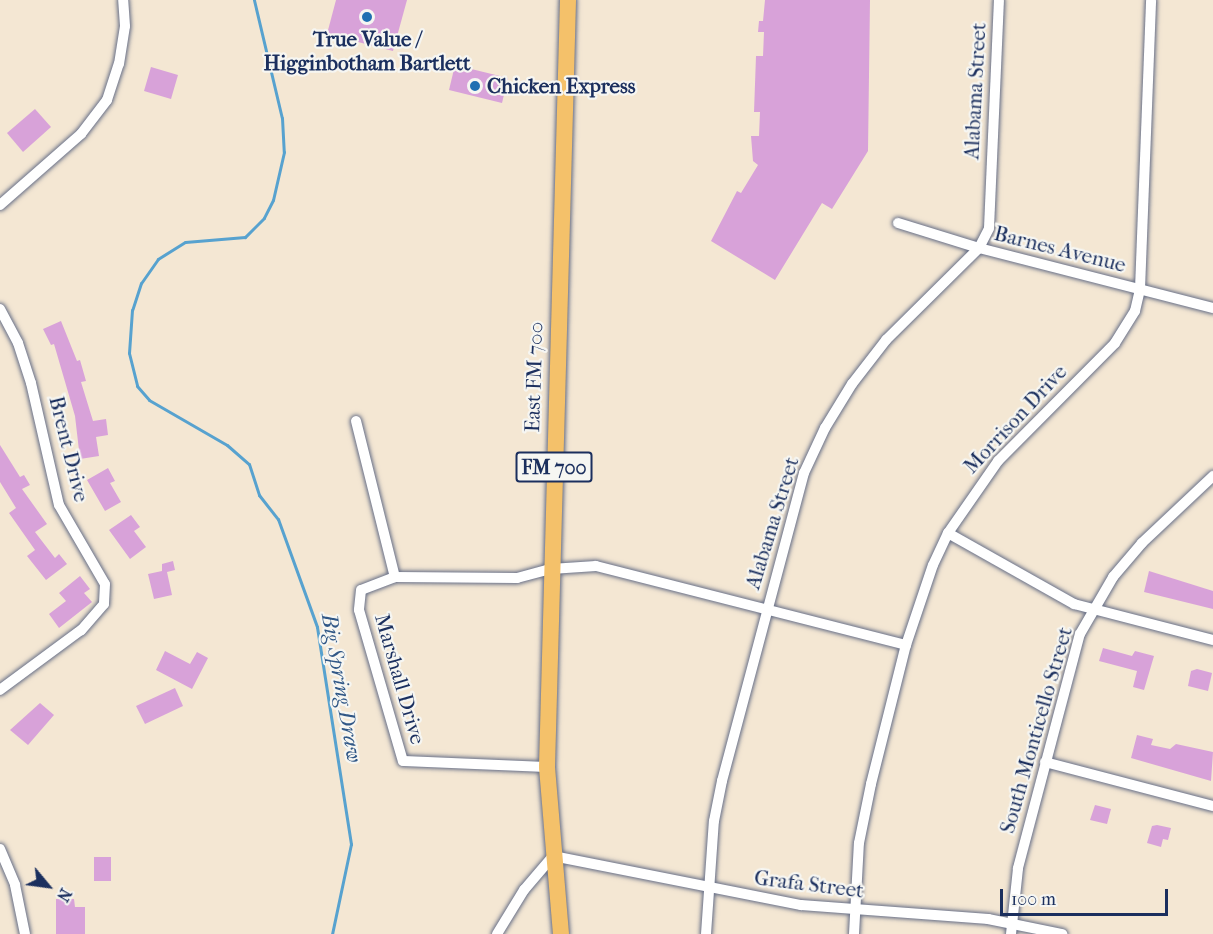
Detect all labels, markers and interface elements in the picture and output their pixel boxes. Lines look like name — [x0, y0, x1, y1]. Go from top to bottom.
marker: True Value / Higginbotham Bartlett — [360, 10, 374, 24]
street label: Alabama Street — [959, 22, 991, 160]
place label: True Value / Higginbotham Bartlett — [263, 26, 471, 76]
place label: Chicken Express — [487, 73, 636, 99]
marker: Chicken Express — [468, 79, 482, 93]
street label: Barnes Avenue — [992, 220, 1128, 278]
street label: East FM 700 — [519, 321, 549, 433]
street label: Morrison Drive — [958, 359, 1072, 479]
street label: Brent Drive — [44, 393, 94, 505]
road number: FM 700 — [515, 450, 593, 484]
street label: Alabama Street — [740, 454, 804, 592]
water label: Big Spring Draw — [315, 611, 367, 765]
street label: Marshall Drive — [369, 611, 431, 747]
street label: South Monticello Street — [994, 624, 1078, 836]
north arrow — [18, 856, 78, 916]
street label: Grafa Street — [753, 865, 865, 903]
scale bar — [1003, 877, 1171, 915]
text: N — [53, 885, 75, 905]
text: 100 m — [1011, 889, 1056, 910]

